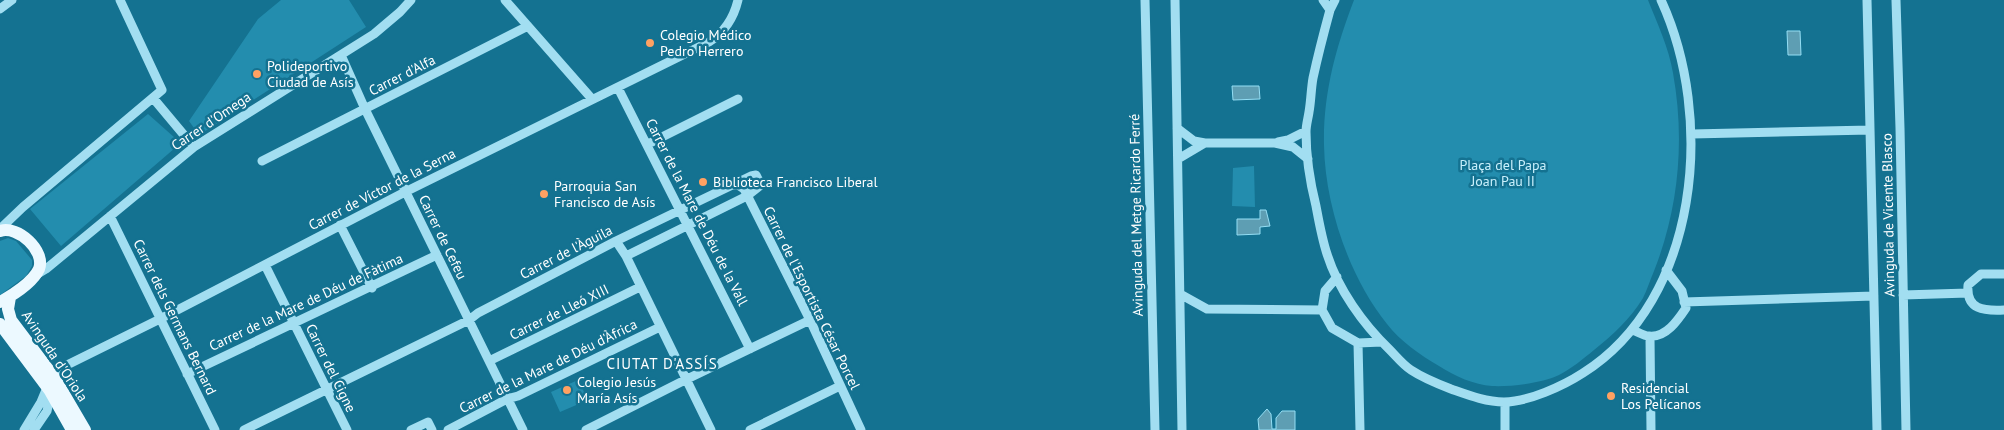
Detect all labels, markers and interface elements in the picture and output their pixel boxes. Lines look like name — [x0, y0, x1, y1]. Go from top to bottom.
place label: Colegio Médico Pedro Herrero — [660, 26, 752, 60]
marker: Colegio Médico Pedro Herrero — [644, 37, 656, 49]
street label: Carrer d'Alfa — [366, 51, 438, 99]
place label: Polideportivo Ciudad de Asís — [267, 57, 354, 91]
marker: Polideportivo Ciudad de Asís — [251, 68, 263, 80]
street label: Carrer d'Omega — [168, 88, 254, 154]
street label: Avinguda del Metge Ricardo Ferré — [1125, 114, 1147, 316]
street label: Carrer de la Mare de Déu de la Vall — [642, 115, 752, 309]
street label: Avinguda de Vicente Blasco — [1878, 133, 1898, 297]
street label: Carrer de Víctor de la Serna — [305, 144, 459, 234]
park label: Plaça del Papa Joan Pau II — [1459, 156, 1547, 190]
place label: Biblioteca Francisco Liberal — [713, 173, 878, 191]
marker: Biblioteca Francisco Liberal — [697, 176, 709, 188]
place label: Parroquia San Francisco de Asís — [554, 177, 656, 211]
marker: Parroquia San Francisco de Asís — [538, 188, 550, 200]
street label: Carrer de Cefeu — [415, 192, 471, 282]
street label: Carrer de l'Esportista César Porcel — [760, 203, 864, 393]
street label: Carrer de l'Àguila — [517, 221, 615, 283]
street label: Carrer dels Germans Bernard — [129, 236, 221, 398]
street label: Carrer de la Mare de Déu de Fàtima — [206, 249, 406, 355]
street label: Carrer de Lleó XIII — [506, 280, 612, 344]
street label: Avinguda d'Oriola — [18, 307, 92, 405]
street label: Carrer de la Mare de Déu d'Àfrica — [456, 315, 640, 417]
street label: Carrer del Cigne — [302, 321, 360, 415]
district label: CIUTAT D'ASSÍS — [606, 354, 718, 373]
place label: Colegio Jesús María Asís — [577, 373, 656, 407]
place label: Residencial Los Pelícanos — [1621, 379, 1701, 413]
marker: Colegio Jesús María Asís — [561, 384, 573, 396]
marker: Residencial Los Pelícanos — [1605, 390, 1617, 402]

